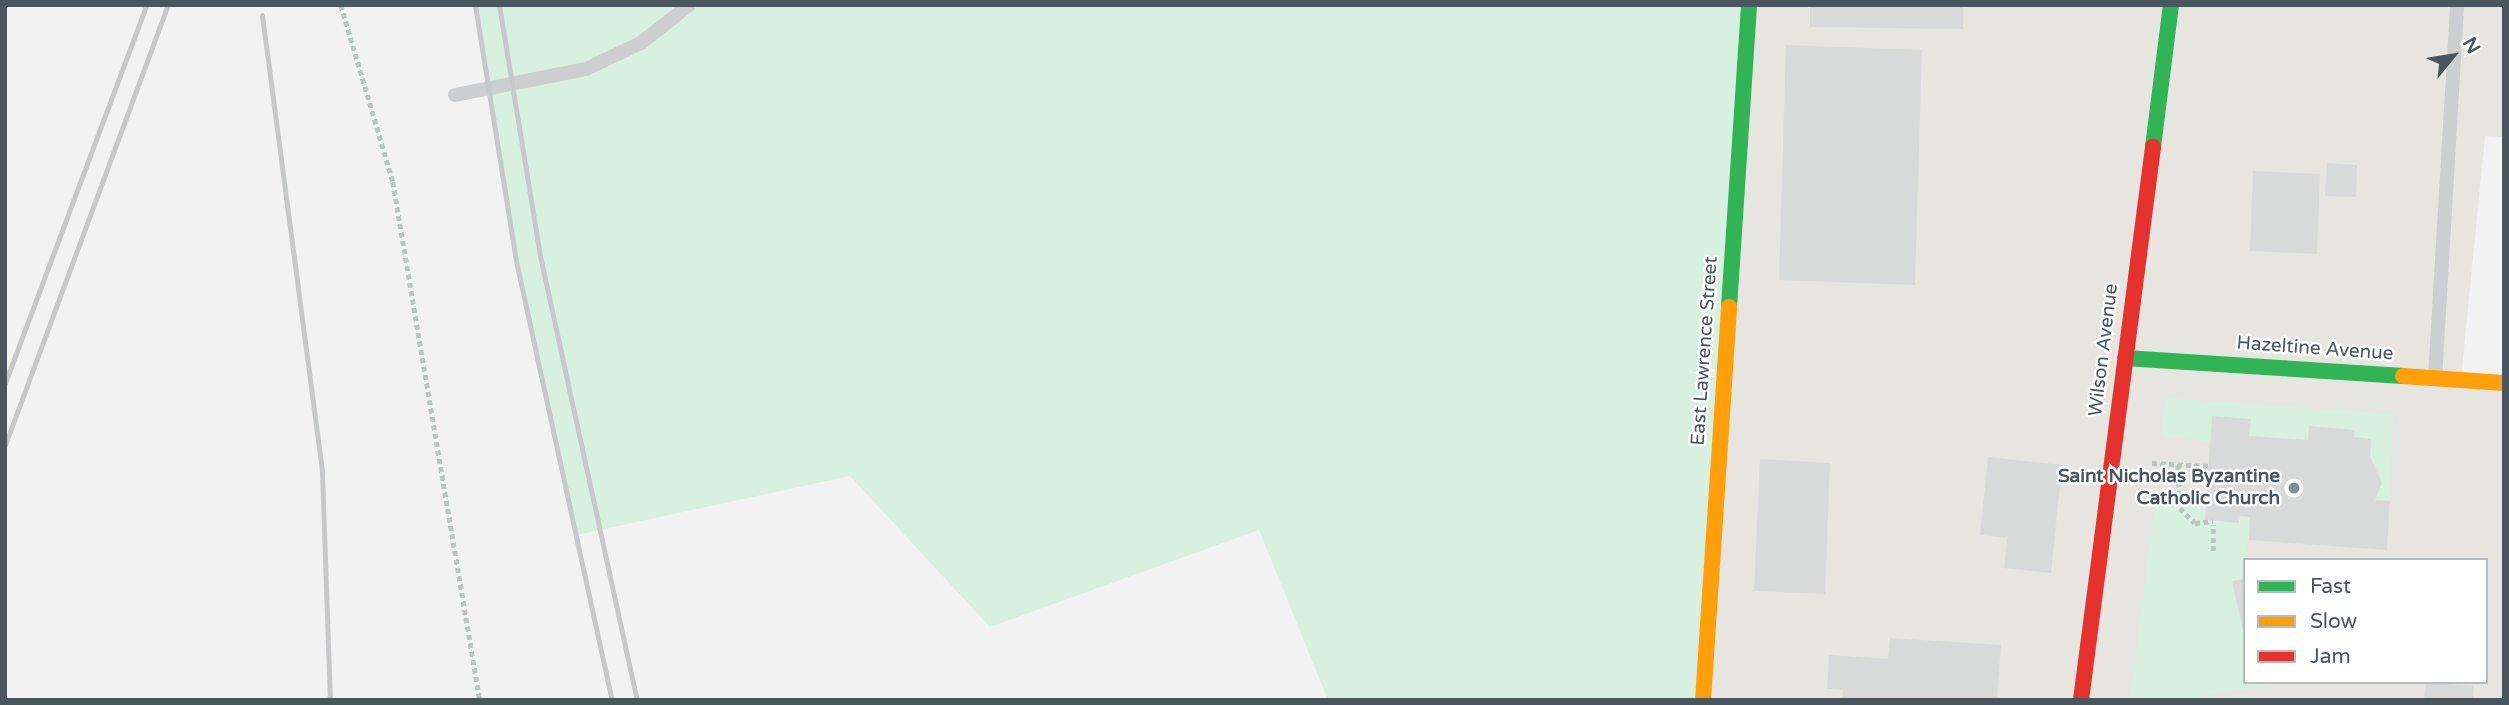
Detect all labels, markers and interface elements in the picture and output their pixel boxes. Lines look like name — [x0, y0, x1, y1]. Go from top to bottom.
north arrow — [2418, 21, 2488, 91]
text: N — [2458, 33, 2485, 58]
street label: East Lawrence Street — [1687, 256, 1723, 446]
street label: Wilson Avenue — [2085, 282, 2123, 418]
street label: Hazeltine Avenue — [2236, 332, 2394, 366]
place label: Saint Nicholas Byzantine Catholic Church — [2058, 466, 2280, 510]
marker: Saint Nicholas Byzantine Catholic Church — [2286, 480, 2302, 496]
legend — [2243, 558, 2488, 684]
text: Fast — [2310, 574, 2351, 599]
text: Slow — [2310, 609, 2357, 634]
text: Jam — [2310, 644, 2351, 669]

